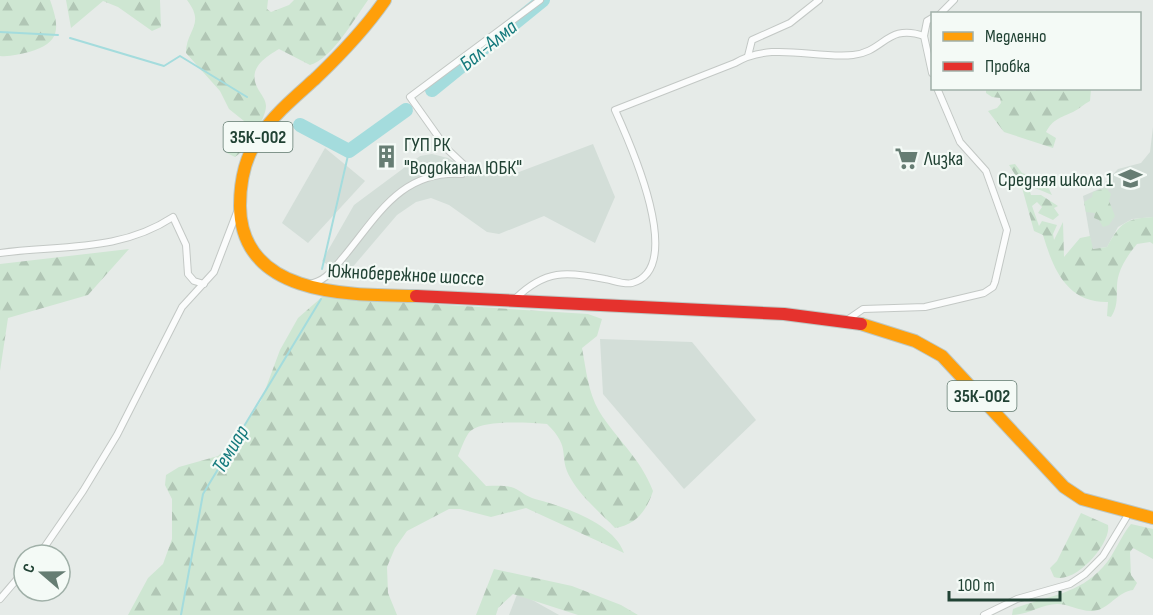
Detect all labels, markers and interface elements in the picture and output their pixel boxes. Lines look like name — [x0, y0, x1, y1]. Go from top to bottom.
legend — [931, 12, 1141, 90]
water label: Бал-Алма — [455, 14, 523, 76]
text: Медленно — [985, 26, 1047, 47]
text: Пробка — [985, 56, 1030, 77]
road number: 35К-002 — [224, 122, 292, 152]
place label: ГУП РК "Водоканал ЮБК" — [404, 133, 522, 180]
building icon: ГУП РК "Водоканал ЮБК" — [373, 143, 399, 169]
supermarket icon: Лизка — [893, 145, 919, 171]
place label: Лизка — [923, 147, 963, 171]
school or university icon: Средняя школа 1 — [1118, 166, 1144, 192]
place label: Средняя школа 1 — [998, 168, 1113, 192]
street label: Южнобережное шоссе — [327, 259, 485, 291]
road number: 35К-002 — [948, 381, 1016, 411]
water label: Темиар — [207, 421, 254, 477]
north arrow — [12, 543, 72, 603]
text: С — [19, 561, 40, 575]
scale bar — [949, 564, 1060, 602]
text: 100 m — [958, 575, 995, 596]

